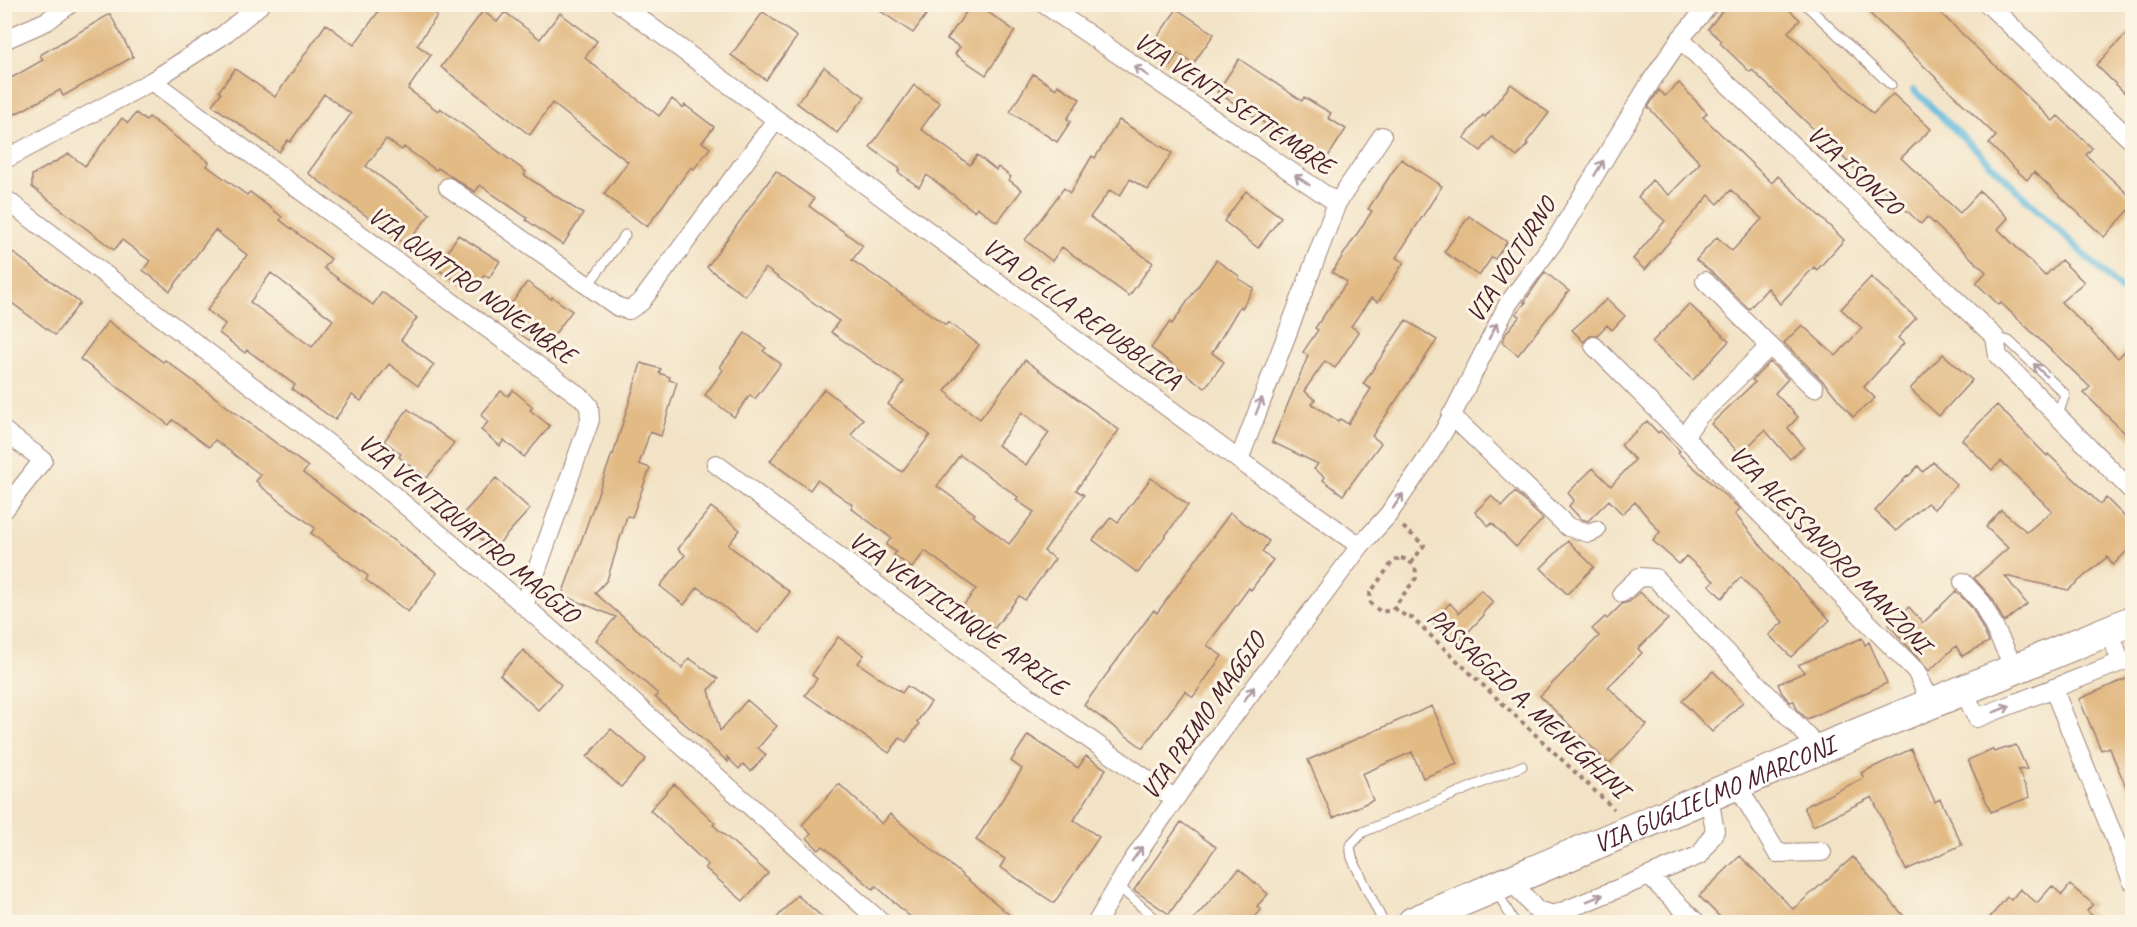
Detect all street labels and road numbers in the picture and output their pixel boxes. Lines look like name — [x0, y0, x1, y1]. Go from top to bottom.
street label: VIA VENTI SETTEMBRE — [1128, 24, 1343, 184]
street label: VIA ISONZO — [1800, 118, 1912, 225]
street label: VIA VOLTURNO — [1458, 189, 1565, 329]
street label: VIA QUATTRO NOVEMBRE — [362, 199, 585, 374]
street label: VIA DELLA REPUBBLICA — [976, 230, 1189, 397]
street label: VIA VENTIQUATTRO MAGGIO — [352, 426, 589, 632]
street label: VIA ALESSANDRO MANZONI — [1722, 438, 1942, 664]
street label: VIA VENTICINQUE APRILE — [843, 523, 1076, 705]
street label: PASSAGGIO A. MENEGHINI — [1420, 601, 1640, 809]
street label: VIA PRIMO MAGGIO — [1133, 624, 1275, 806]
street label: VIA GUGLIELMO MARCONI — [1588, 726, 1845, 860]

